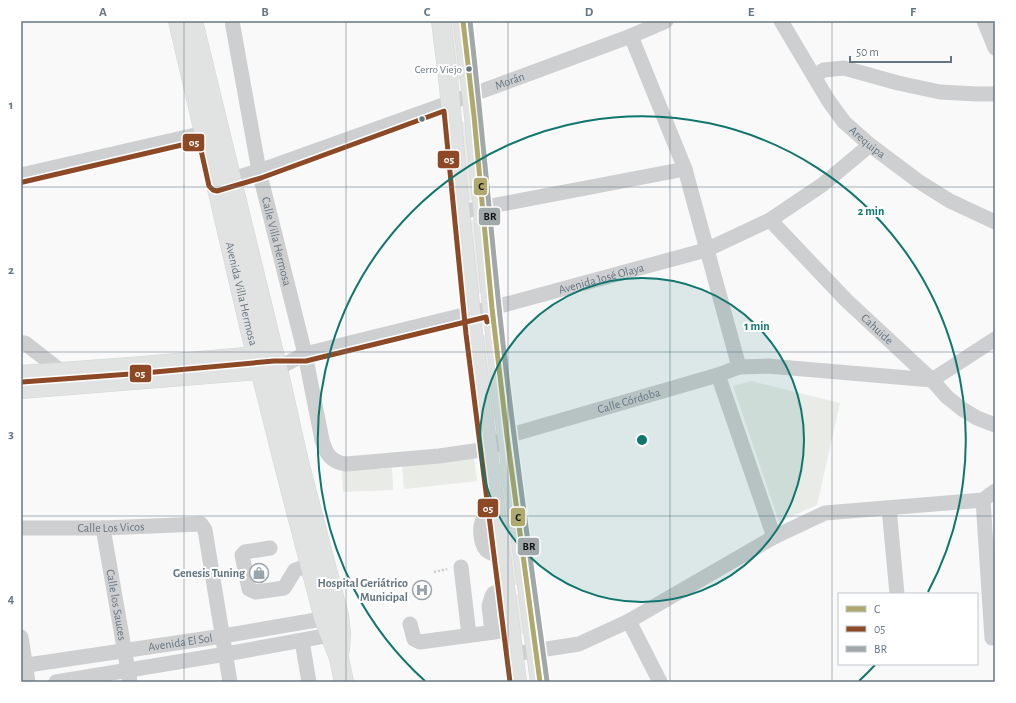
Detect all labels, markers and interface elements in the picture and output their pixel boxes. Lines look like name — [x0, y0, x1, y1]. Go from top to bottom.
text: A — [99, 6, 107, 19]
text: B — [261, 6, 269, 19]
text: C — [424, 6, 431, 19]
text: D — [585, 6, 594, 19]
text: E — [748, 6, 755, 19]
text: F — [910, 6, 917, 19]
scale bar — [850, 38, 951, 64]
text: 50 m — [856, 46, 879, 58]
place label: Cerro Viejo — [415, 64, 462, 75]
marker: Cerro Viejo — [464, 64, 474, 74]
street label: Morán — [493, 70, 526, 92]
text: 1 — [9, 99, 13, 112]
unlabelled marker — [417, 114, 427, 124]
street label: Arequipa — [847, 124, 888, 161]
line badge: 05 — [182, 133, 205, 152]
text: 05 — [189, 137, 199, 148]
line badge: 05 — [437, 150, 460, 169]
text: 05 — [444, 154, 454, 165]
line badge: C — [473, 177, 488, 196]
text: C — [478, 181, 484, 192]
street label: Calle Villa Hermosa — [260, 196, 294, 288]
text: 2 min — [858, 205, 884, 217]
line badge: BR — [478, 207, 501, 226]
text: BR — [484, 211, 497, 222]
street label: Avenida Villa Hermosa — [224, 241, 260, 347]
street label: Avenida José Olaya — [557, 261, 645, 296]
text: 2 — [8, 264, 14, 277]
street label: Cahuide — [859, 311, 896, 347]
text: 1 min — [744, 320, 770, 332]
line badge: 05 — [129, 364, 152, 383]
text: 05 — [135, 368, 145, 379]
street label: Calle Córdoba — [596, 386, 662, 416]
text: 3 — [8, 428, 14, 441]
centre of rings — [635, 433, 649, 447]
line badge: 05 — [477, 498, 499, 518]
text: 05 — [483, 503, 493, 514]
line badge: C — [510, 507, 526, 527]
text: C — [515, 512, 521, 523]
street label: Calle Los Vicos — [77, 520, 145, 534]
line badge: BR — [517, 537, 540, 556]
text: BR — [523, 541, 536, 552]
shop icon: Genesis Tuning — [248, 562, 270, 584]
place label: Genesis Tuning — [173, 567, 246, 579]
street label: Calle los Sauces — [104, 568, 129, 641]
place label: Hospital Geriátrico Municipal — [318, 577, 408, 603]
hospital icon: Hospital Geriátrico Municipal — [411, 579, 433, 601]
text: 4 — [8, 593, 15, 606]
legend — [838, 593, 978, 665]
text: C — [874, 603, 880, 615]
text: 05 — [874, 623, 885, 635]
street label: Avenida El Sol — [147, 632, 213, 653]
text: BR — [874, 643, 887, 655]

